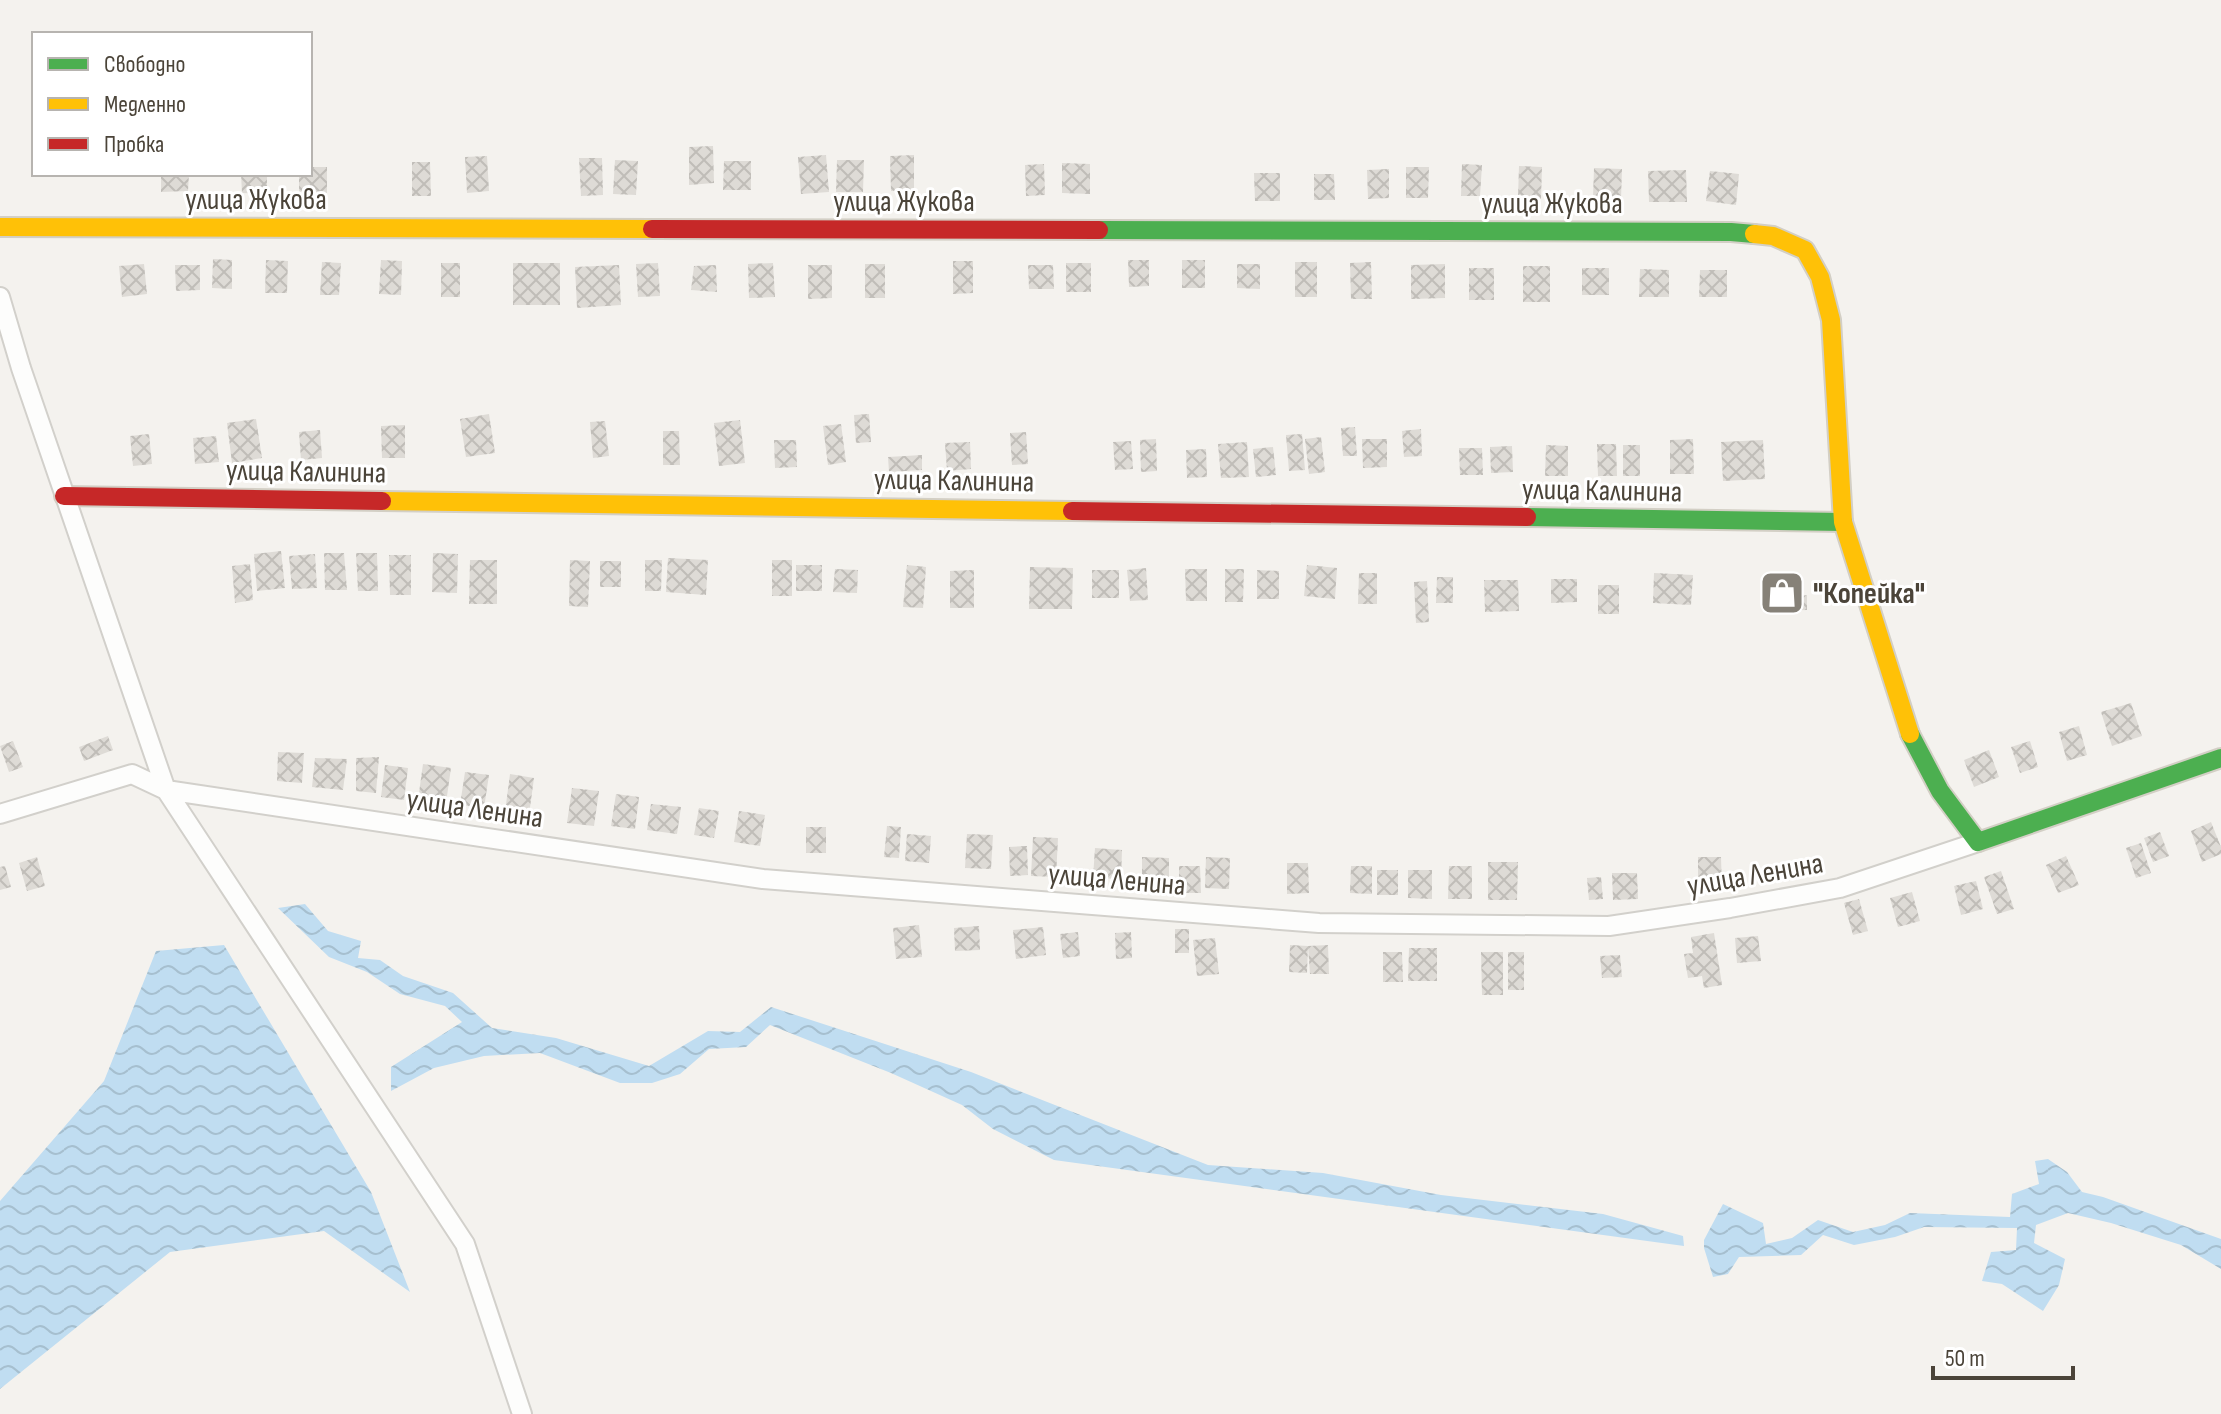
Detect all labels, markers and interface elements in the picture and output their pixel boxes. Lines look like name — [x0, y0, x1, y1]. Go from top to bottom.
legend — [32, 32, 312, 176]
text: Свободно — [104, 50, 185, 79]
text: Медленно — [104, 90, 186, 119]
text: Пробка — [104, 130, 164, 159]
street label: улица Жукова — [185, 182, 327, 218]
street label: улица Жукова — [833, 184, 975, 220]
street label: улица Жукова — [1481, 186, 1623, 222]
street label: улица Калинина — [225, 453, 386, 491]
street label: улица Калинина — [873, 462, 1034, 500]
street label: улица Калинина — [1521, 472, 1682, 510]
shop icon: "Копейка" — [1758, 569, 1806, 617]
place label: "Копейка" — [1813, 576, 1925, 612]
street label: улица Ленина — [404, 782, 546, 836]
street label: улица Ленина — [1684, 845, 1826, 905]
street label: улица Ленина — [1047, 856, 1187, 904]
scale bar — [1933, 1330, 2073, 1380]
text: 50 m — [1945, 1344, 1985, 1373]

